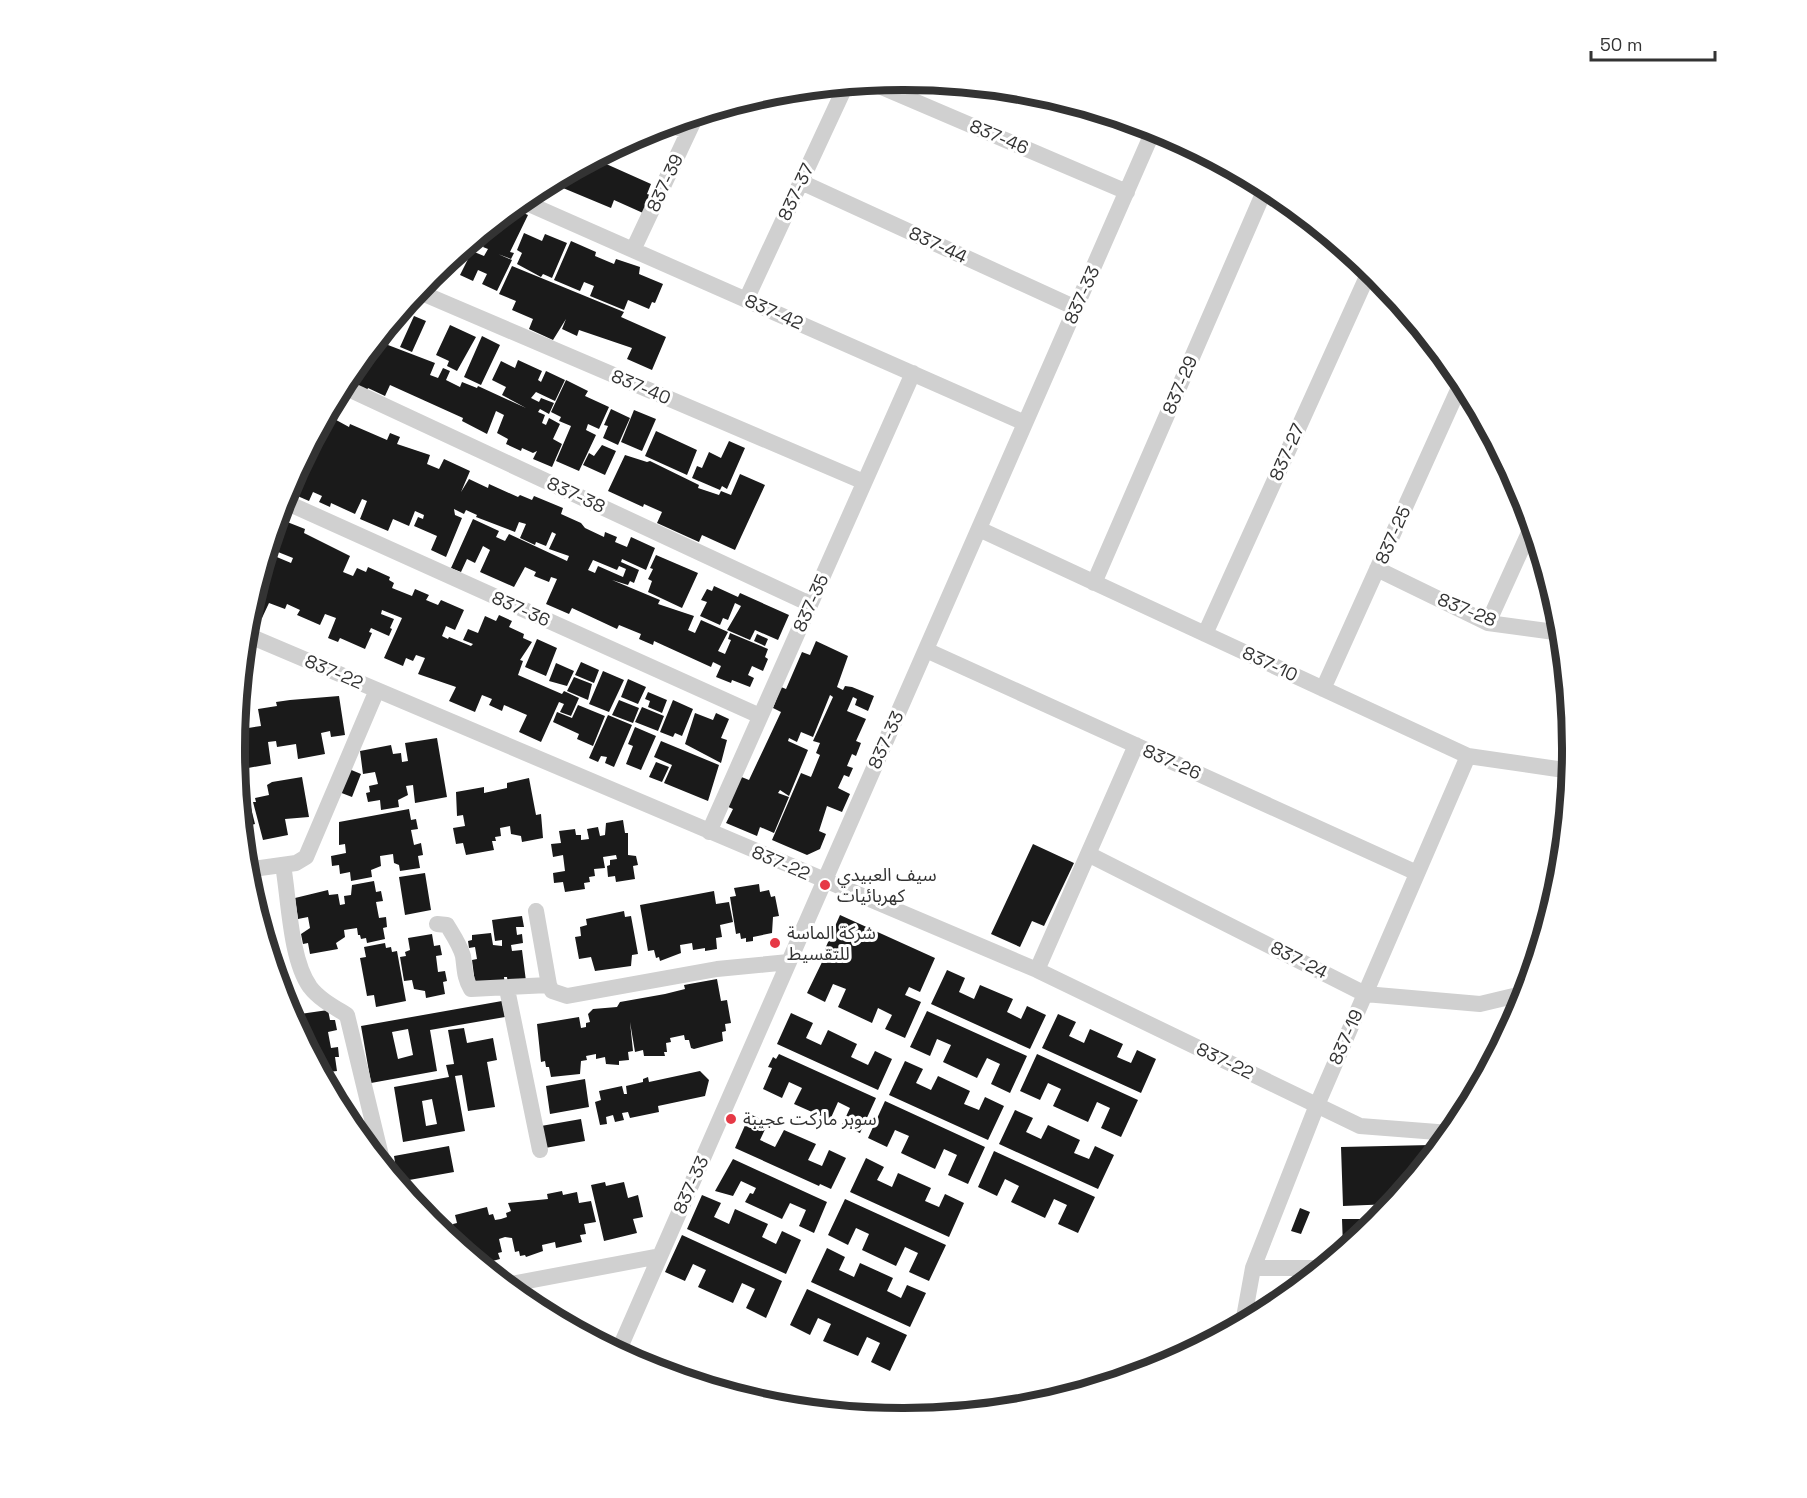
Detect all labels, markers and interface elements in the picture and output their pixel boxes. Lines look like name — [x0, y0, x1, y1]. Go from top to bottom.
scale bar — [1591, 24, 1716, 62]
text: 50 m — [1600, 33, 1642, 56]
street label: 837-46 — [966, 114, 1032, 159]
street label: 837-39 — [641, 150, 688, 215]
street label: 837-37 — [772, 160, 819, 224]
street label: 837-44 — [905, 221, 971, 268]
street label: 837-33 — [1059, 262, 1104, 327]
street label: 837-42 — [741, 289, 807, 335]
street label: 837-29 — [1157, 352, 1202, 417]
street label: 837-40 — [608, 364, 674, 409]
street label: 837-27 — [1264, 420, 1309, 484]
street label: 837-38 — [543, 471, 609, 518]
street label: 837-25 — [1370, 502, 1415, 567]
street label: 837-35 — [788, 570, 833, 635]
street label: 837-36 — [489, 586, 554, 632]
street label: 837-28 — [1434, 587, 1500, 632]
street label: 837-10 — [1239, 641, 1302, 686]
street label: 837-22 — [302, 649, 367, 694]
street label: 837-33 — [863, 707, 908, 772]
street label: 837-26 — [1140, 739, 1205, 785]
street label: 837-22 — [749, 840, 814, 885]
place label: سيف العبيدي كهربائيات — [837, 863, 937, 907]
marker: سيف العبيدي كهربائيات — [818, 878, 832, 892]
place label: شركة الماسة للتقسيط — [787, 921, 876, 965]
street label: 837-24 — [1267, 935, 1332, 984]
marker: شركة الماسة للتقسيط — [768, 936, 782, 950]
street label: 837-19 — [1323, 1006, 1368, 1068]
street label: 837-22 — [1193, 1037, 1258, 1084]
place label: سوبر ماركت عجيبة — [743, 1107, 877, 1130]
marker: سوبر ماركت عجيبة — [724, 1112, 738, 1126]
street label: 837-33 — [668, 1152, 713, 1217]

